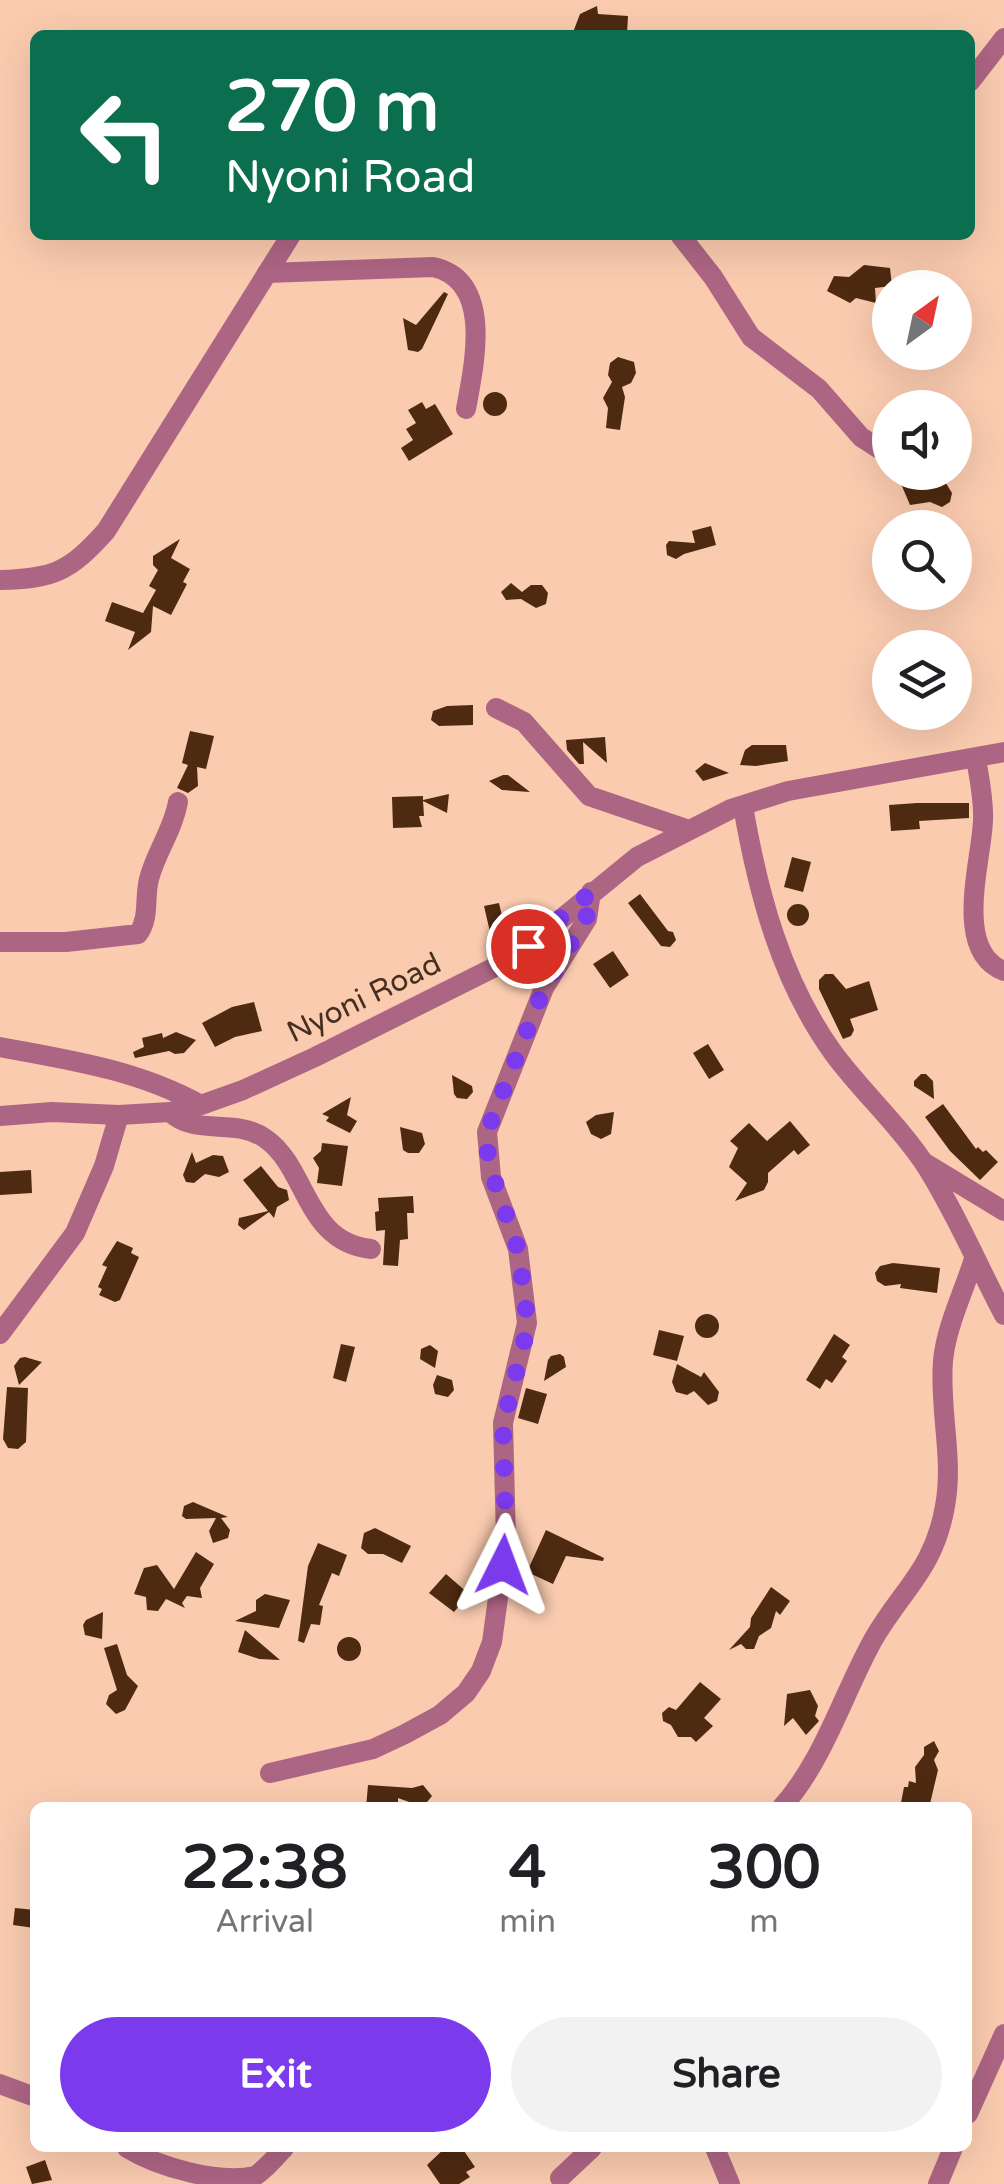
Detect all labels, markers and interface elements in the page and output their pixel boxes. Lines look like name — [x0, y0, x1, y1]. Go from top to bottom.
text: 270 m — [225, 66, 439, 150]
icon: left — [60, 70, 190, 200]
text: Nyoni Road — [225, 151, 475, 205]
north arrow — [872, 270, 972, 370]
map controls — [872, 270, 972, 730]
button: sound — [872, 390, 972, 490]
button: search — [872, 510, 972, 610]
button: layers — [872, 630, 972, 730]
pin — [486, 904, 571, 989]
icon: arrive — [501, 919, 556, 974]
street label: Nyoni Road — [281, 945, 447, 1051]
position arrow — [451, 1513, 555, 1617]
text: 22:38 — [181, 1832, 348, 1904]
text: 4 — [509, 1832, 546, 1904]
text: 300 — [707, 1832, 821, 1904]
text: Arrival — [215, 1903, 314, 1941]
text: min — [499, 1903, 556, 1941]
text: m — [749, 1903, 779, 1941]
button: Exit — [60, 2017, 491, 2132]
button: Share — [511, 2017, 942, 2132]

